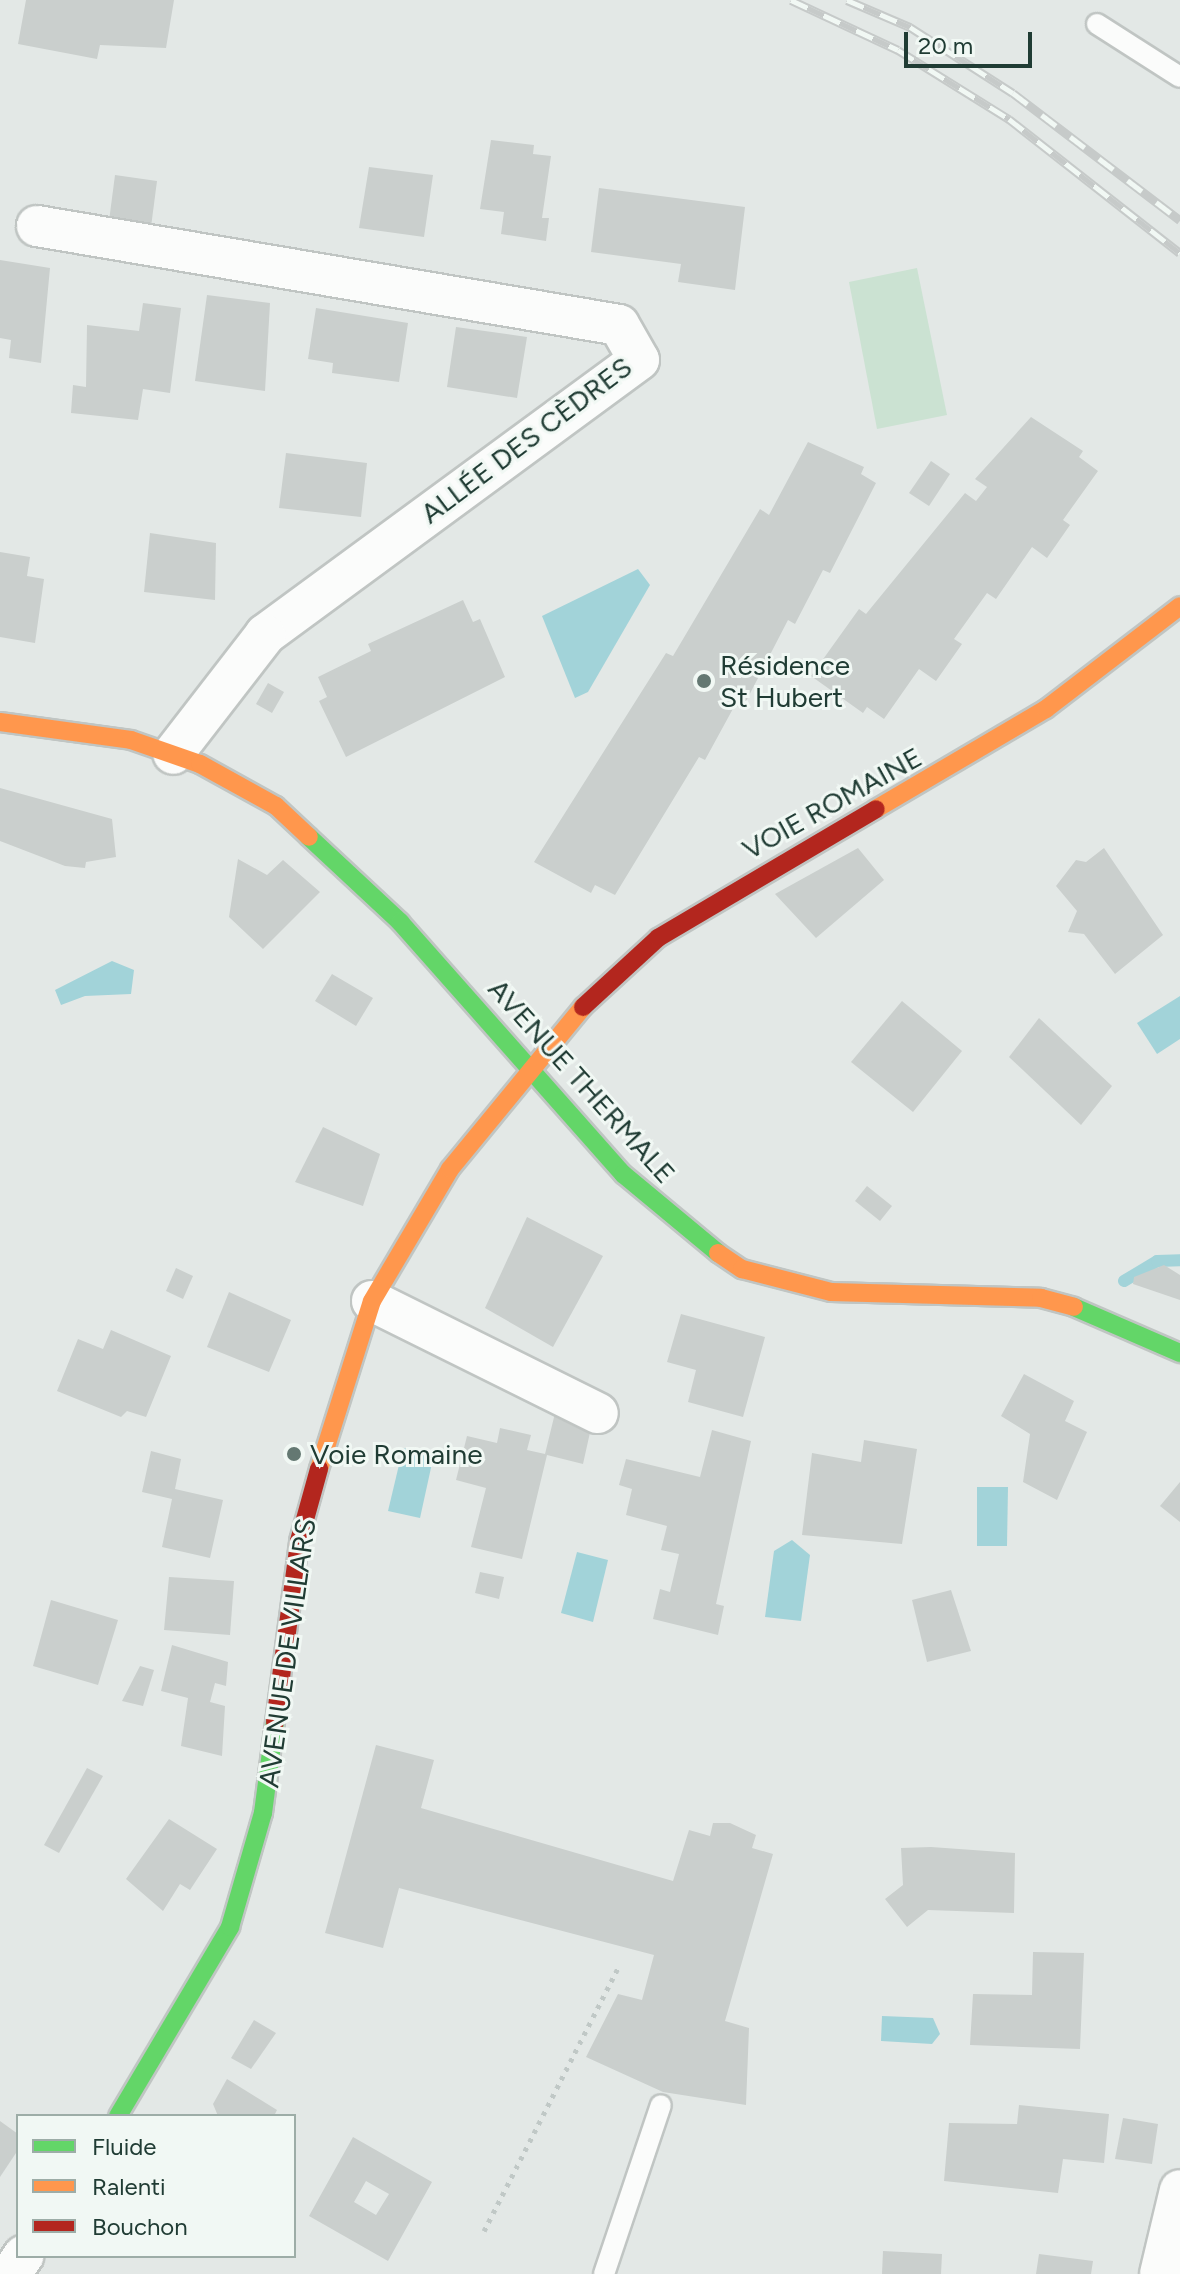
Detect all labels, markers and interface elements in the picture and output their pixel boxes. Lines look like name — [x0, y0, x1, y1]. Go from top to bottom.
scale bar — [908, 16, 1036, 66]
text: 20 m — [918, 31, 973, 60]
street label: ALLÉE DES CÈDRES — [414, 350, 638, 530]
place label: Résidence St Hubert — [720, 648, 850, 714]
marker: Résidence St Hubert — [695, 672, 713, 690]
street label: VOIE ROMAINE — [736, 740, 928, 866]
street label: AVENUE THERMALE — [482, 972, 682, 1190]
place label: Voie Romaine — [310, 1437, 483, 1471]
marker: Voie Romaine — [285, 1445, 303, 1463]
street label: AVENUE DE VILLARS — [251, 1516, 323, 1790]
legend — [16, 2114, 296, 2258]
text: Fluide — [92, 2132, 156, 2161]
text: Ralenti — [92, 2172, 166, 2201]
text: Bouchon — [92, 2212, 188, 2241]

